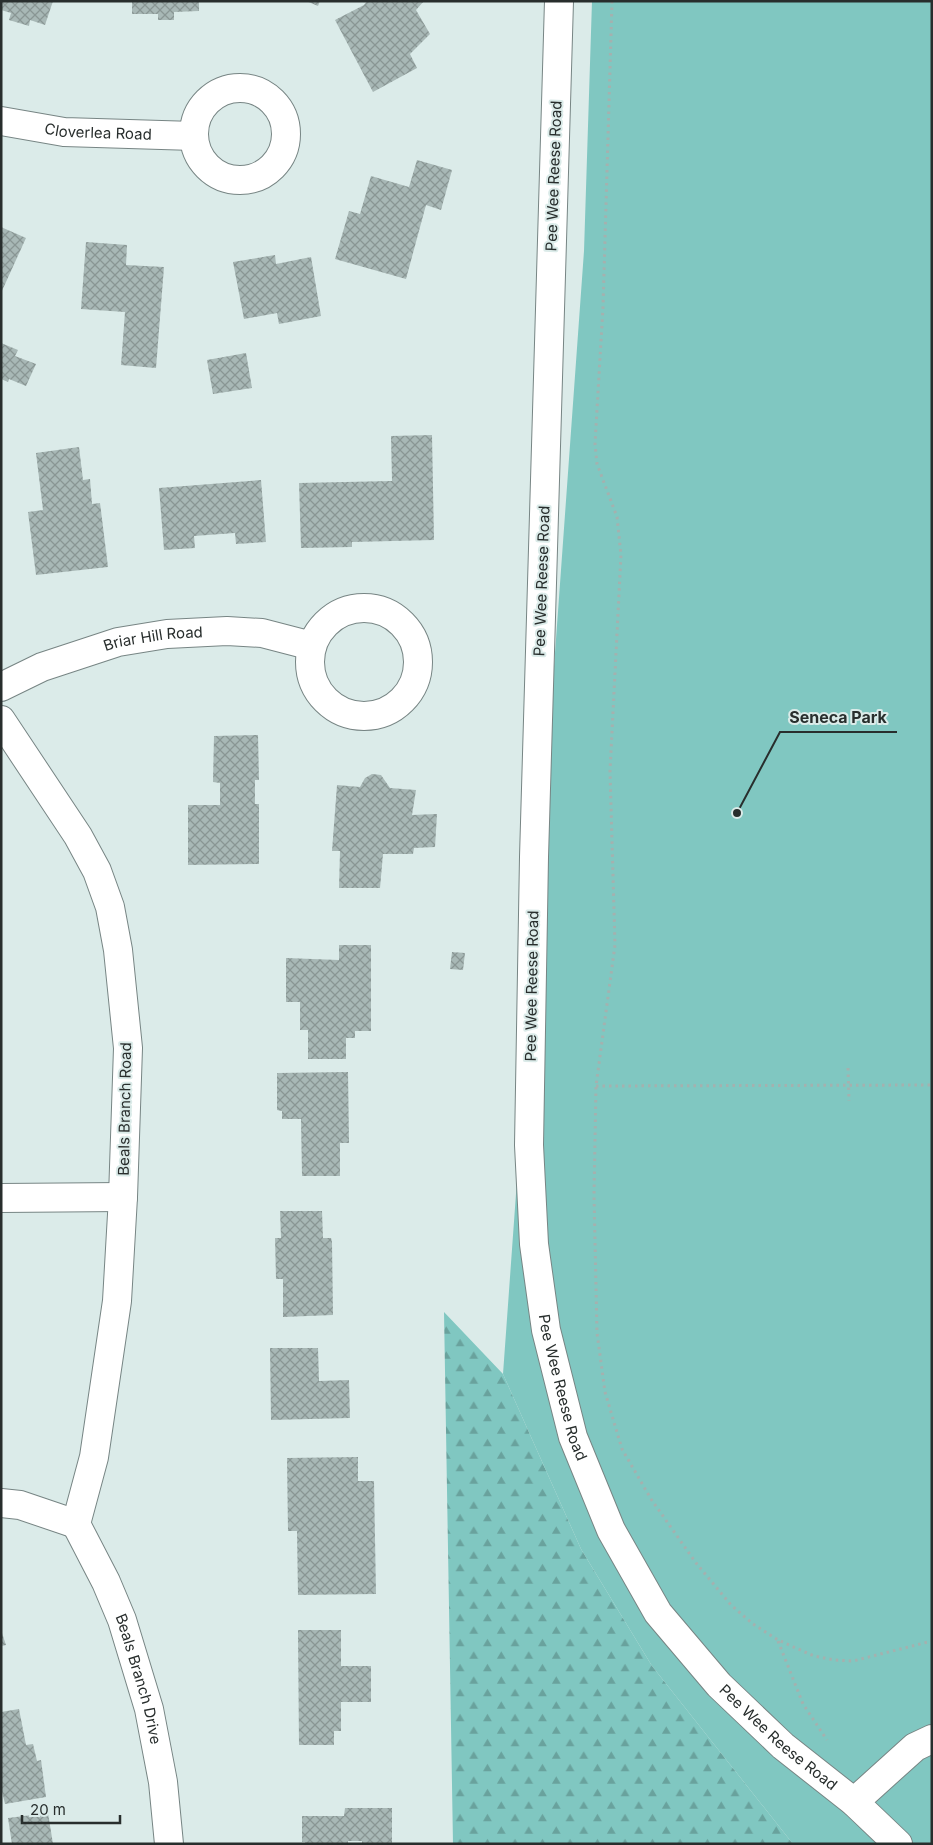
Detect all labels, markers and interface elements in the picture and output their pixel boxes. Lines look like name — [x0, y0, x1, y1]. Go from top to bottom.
street label: Pee Wee Reese Road — [541, 100, 566, 252]
street label: Cloverlea Road — [43, 119, 152, 144]
street label: Pee Wee Reese Road — [529, 505, 554, 657]
street label: Briar Hill Road — [101, 622, 203, 655]
callout: Seneca Park — [780, 701, 897, 732]
text: Seneca Park — [789, 707, 888, 727]
street label: Pee Wee Reese Road — [521, 910, 542, 1062]
street label: Beals Branch Road — [114, 1042, 135, 1176]
street label: Pee Wee Reese Road — [535, 1313, 592, 1463]
street label: Beals Branch Drive — [111, 1611, 166, 1746]
street label: Pee Wee Reese Road — [715, 1680, 841, 1794]
scale bar — [22, 1792, 120, 1824]
text: 20 m — [30, 1800, 66, 1819]

